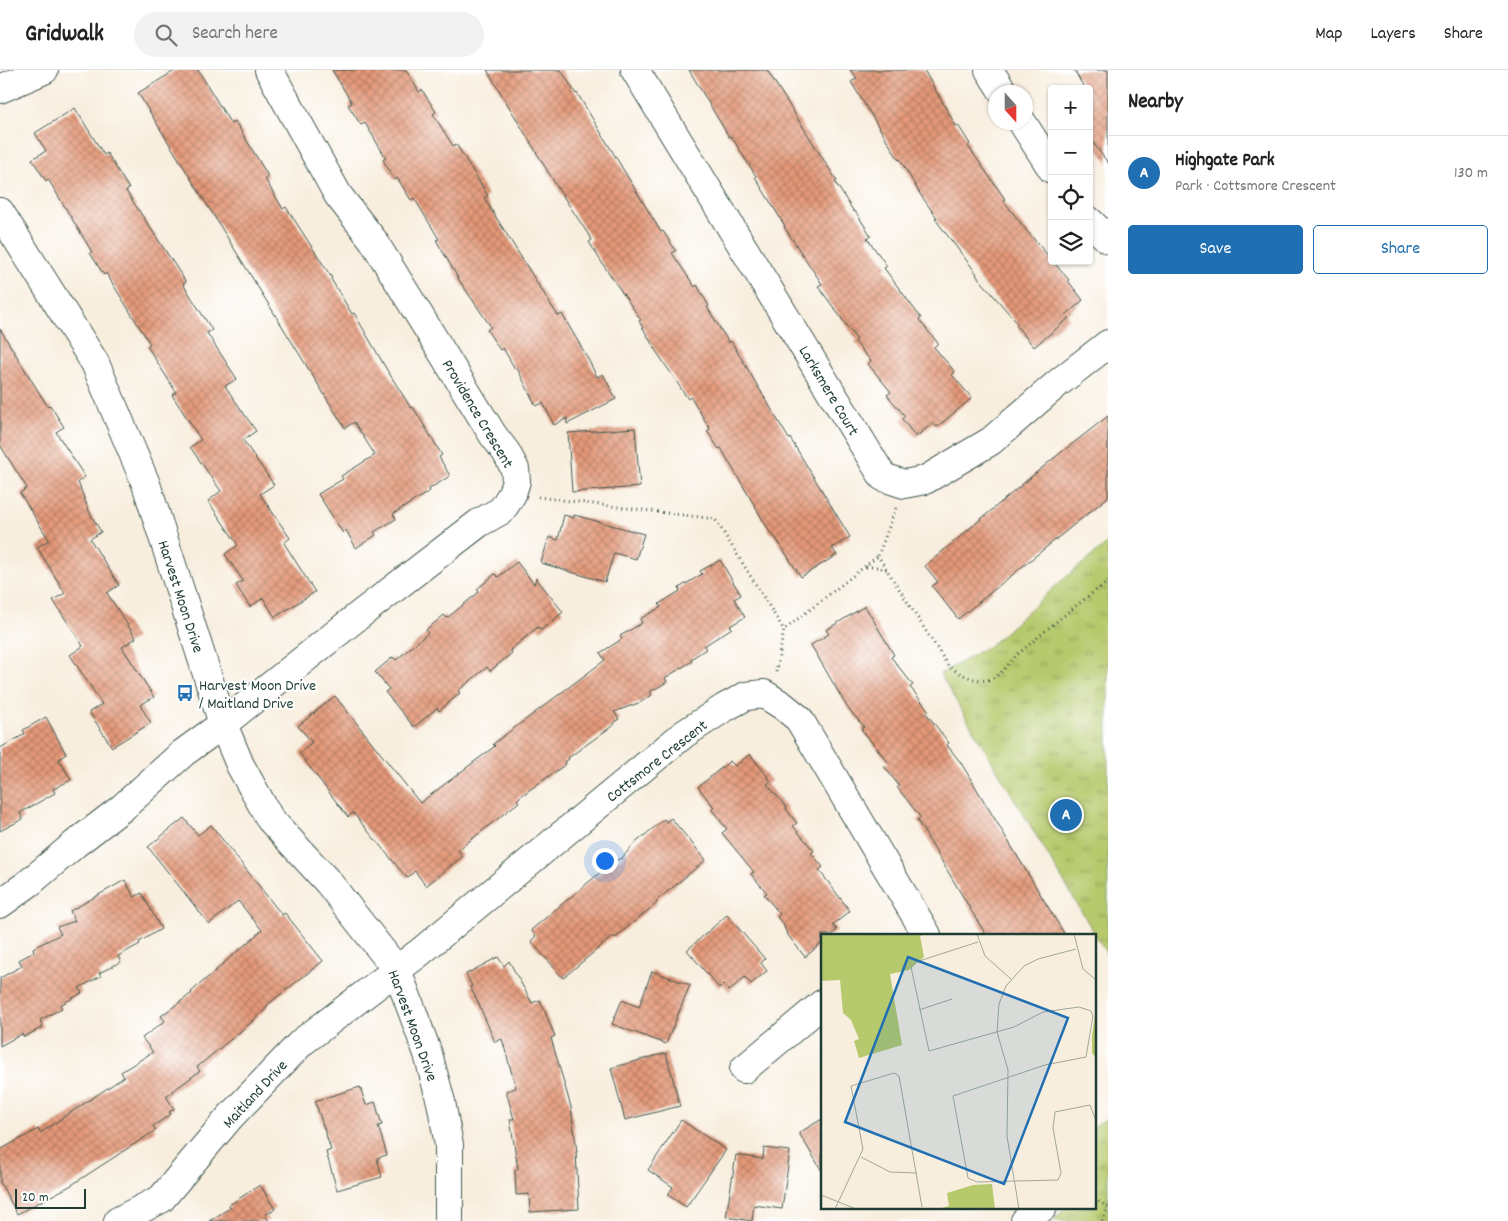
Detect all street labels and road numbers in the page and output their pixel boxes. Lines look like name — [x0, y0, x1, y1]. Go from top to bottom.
street label: Larksmere Court — [792, 342, 864, 441]
street label: Providence Crescent — [435, 355, 519, 473]
street label: Harvest Moon Drive — [151, 538, 209, 656]
street label: Cottsmore Crescent — [602, 715, 713, 809]
street label: Harvest Moon Drive — [381, 967, 442, 1085]
street label: Maitland Drive — [218, 1055, 294, 1134]

